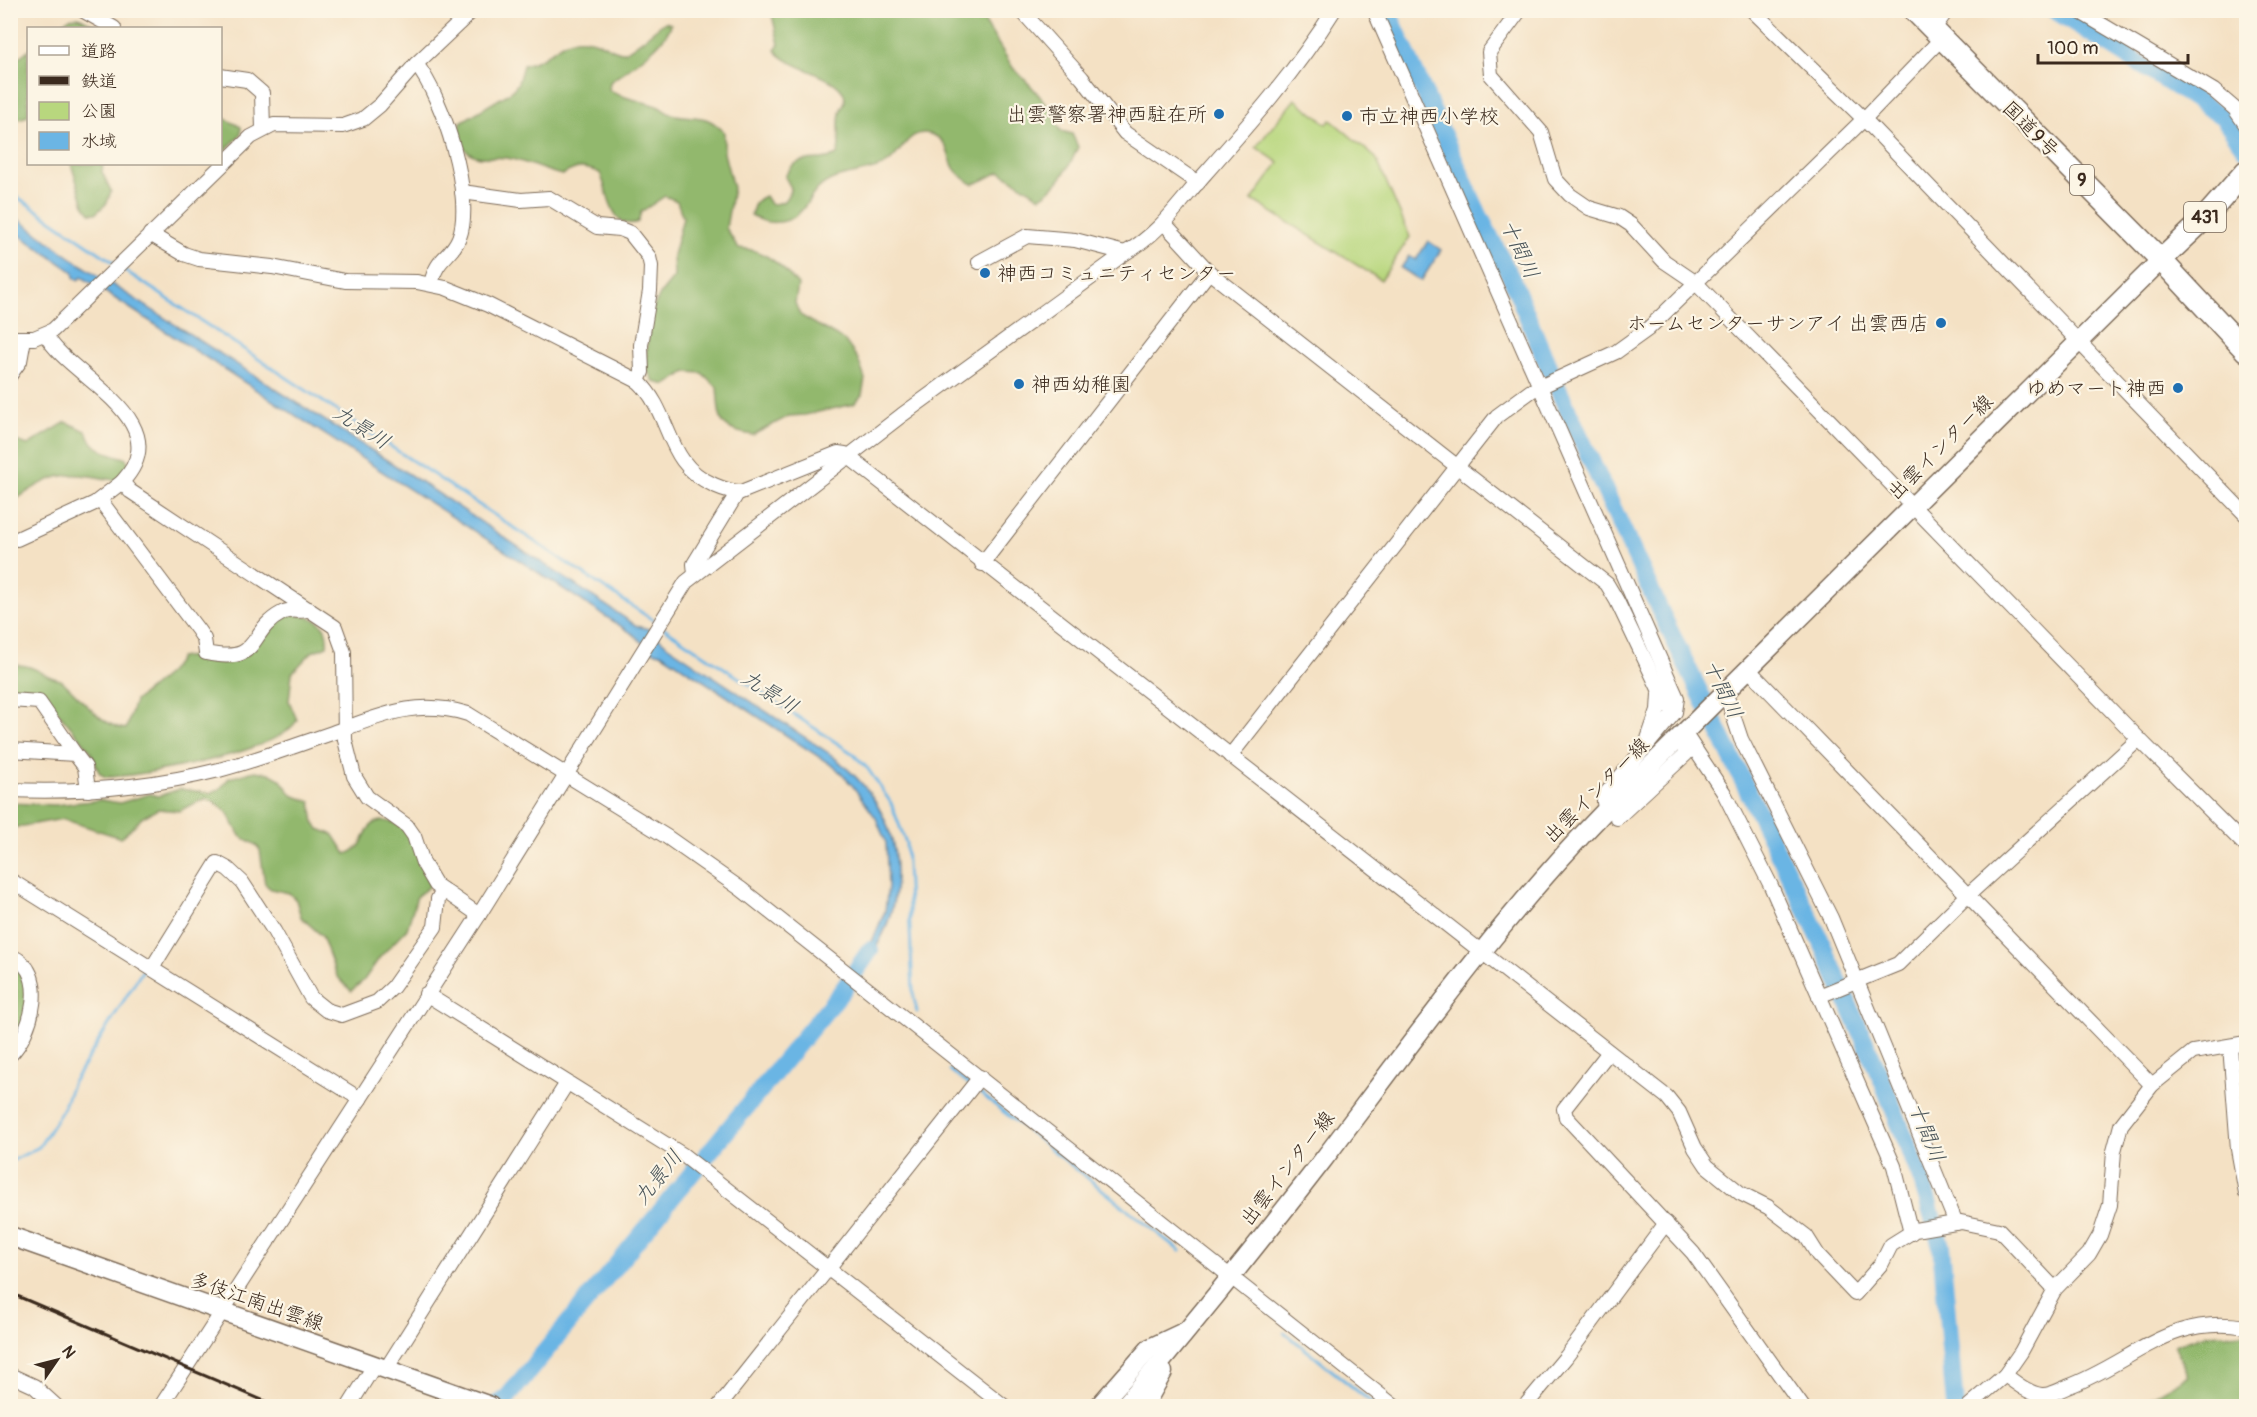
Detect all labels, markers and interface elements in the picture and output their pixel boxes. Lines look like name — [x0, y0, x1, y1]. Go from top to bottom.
legend — [27, 27, 222, 165]
scale bar — [2038, 27, 2188, 65]
text: 100 m — [2047, 37, 2099, 60]
text: 道路 — [81, 40, 117, 63]
text: 鉄道 — [81, 70, 117, 93]
street label: 国道9号 — [1997, 96, 2064, 163]
text: 公園 — [81, 100, 117, 123]
place label: 出雲警察署神西駐在所 — [1007, 102, 1207, 127]
place label: 市立神西小学校 — [1359, 104, 1499, 129]
marker: 出雲警察署神西駐在所 — [1212, 107, 1226, 121]
marker: 市立神西小学校 — [1340, 109, 1354, 123]
text: 水域 — [81, 130, 117, 153]
road number: 9 — [2070, 165, 2094, 195]
road number: 431 — [2184, 202, 2226, 232]
water label: 十間川 — [1494, 215, 1545, 283]
place label: 神西コミュニティセンター — [997, 261, 1236, 286]
marker: 神西コミュニティセンター — [978, 266, 992, 280]
place label: ホームセンターサンアイ 出雲西店 — [1627, 311, 1929, 336]
marker: ホームセンターサンアイ 出雲西店 — [1934, 316, 1948, 330]
place label: 神西幼稚園 — [1031, 372, 1131, 397]
place label: ゆめマート神西 — [2026, 376, 2166, 401]
marker: 神西幼稚園 — [1012, 377, 1026, 391]
marker: ゆめマート神西 — [2171, 381, 2185, 395]
street label: 出雲インター線 — [1882, 389, 1998, 505]
water label: 九景川 — [328, 399, 395, 456]
water label: 十間川 — [1697, 655, 1748, 723]
water label: 九景川 — [736, 664, 803, 721]
street label: 出雲インター線 — [1538, 732, 1654, 848]
water label: 十間川 — [1902, 1098, 1951, 1166]
street label: 出雲インター線 — [1235, 1106, 1340, 1231]
water label: 九景川 — [628, 1144, 689, 1210]
street label: 多伎江南出雲線 — [187, 1267, 327, 1336]
north arrow — [27, 1330, 87, 1390]
text: N — [57, 1342, 80, 1362]

